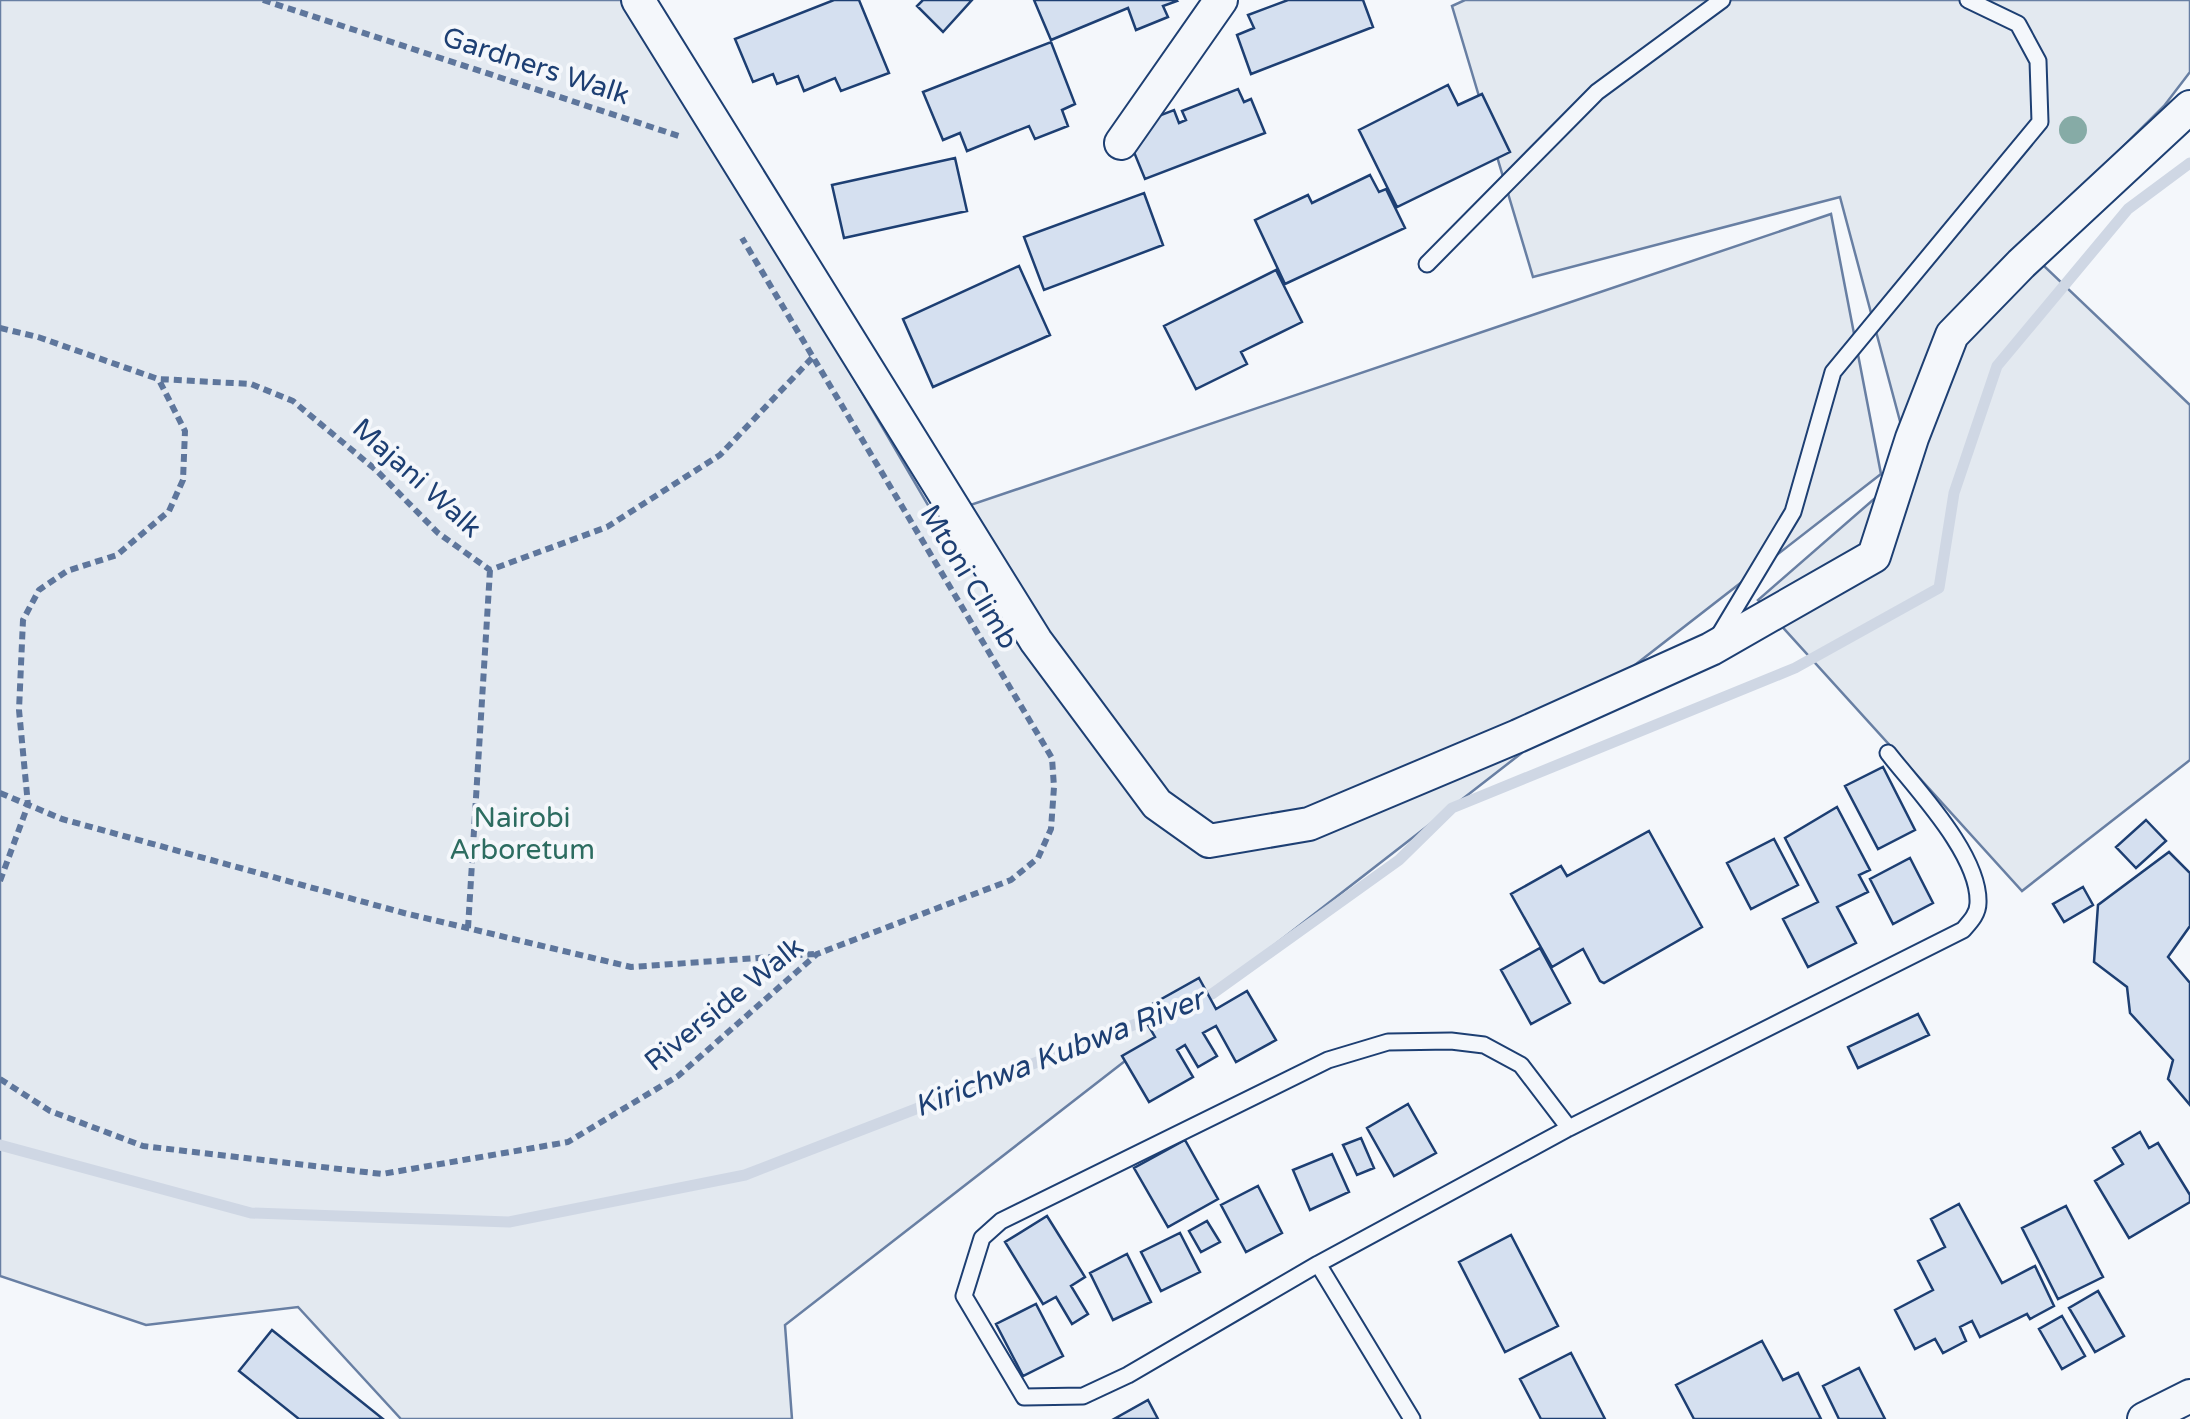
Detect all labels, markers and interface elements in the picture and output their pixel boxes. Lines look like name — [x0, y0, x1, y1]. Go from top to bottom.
street label: Gardners Walk — [438, 20, 634, 112]
street label: Majani Walk — [345, 411, 489, 545]
street label: Mtoni Climb — [913, 499, 1025, 655]
park label: Nairobi Arboretum — [449, 801, 595, 867]
street label: Riverside Walk — [638, 930, 810, 1078]
water label: Kirichwa Kubwa River — [909, 979, 1212, 1125]

